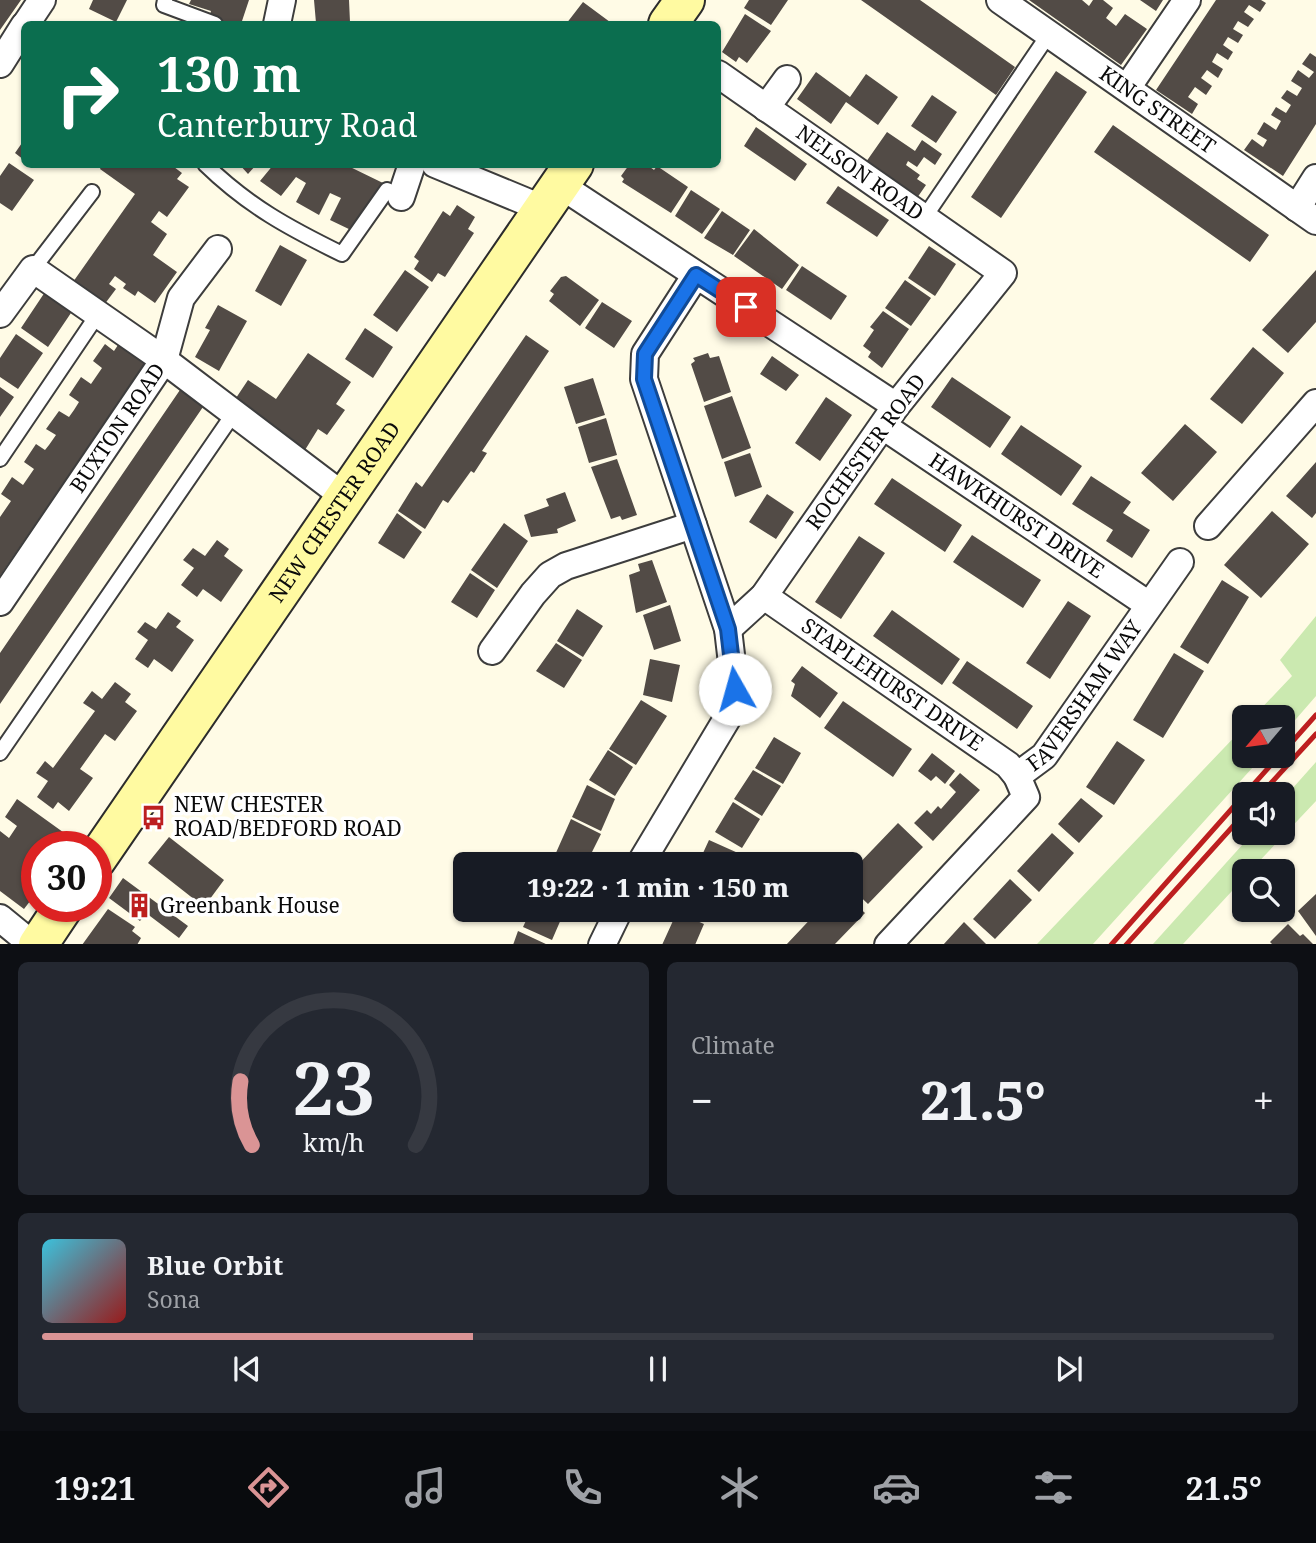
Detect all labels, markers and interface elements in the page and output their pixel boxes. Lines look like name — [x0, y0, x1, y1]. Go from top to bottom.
text: 130 m — [157, 40, 301, 106]
icon: right — [42, 49, 133, 140]
street label: KING STREET — [1094, 59, 1222, 160]
text: Canterbury Road — [157, 103, 417, 146]
street label: NELSON ROAD — [791, 118, 930, 226]
pin — [716, 277, 776, 337]
icon: arrive — [727, 288, 765, 326]
street label: BUXTON ROAD — [63, 357, 171, 498]
street label: ROCHESTER ROAD — [799, 368, 931, 535]
street label: NEW CHESTER ROAD — [262, 416, 406, 608]
street label: HAWKHURST DRIVE — [924, 446, 1110, 584]
street label: STAPLEHURST DRIVE — [796, 611, 989, 757]
street label: FAVERSHAM WAY — [1021, 614, 1148, 777]
position arrow — [698, 652, 772, 726]
north arrow — [1232, 705, 1295, 768]
map controls — [1232, 705, 1295, 922]
button: sound — [1232, 782, 1295, 845]
place label: NEW CHESTER ROAD/BEDFORD ROAD — [174, 790, 402, 842]
bus stop icon: NEW CHESTER ROAD/BEDFORD ROAD — [140, 803, 168, 831]
speed limit sign: 30 — [21, 831, 112, 922]
button: search — [1232, 859, 1295, 922]
text: 19:22 · 1 min · 150 m — [527, 869, 789, 905]
place label: Greenbank House — [160, 891, 340, 919]
building icon: Greenbank House — [126, 892, 154, 920]
text: Climate — [691, 1029, 775, 1061]
text: 23 — [292, 1037, 375, 1136]
text: 21.5° — [920, 1064, 1046, 1135]
text: − — [691, 1074, 713, 1126]
text: + — [1253, 1074, 1274, 1126]
text: km/h — [303, 1124, 364, 1158]
text: Blue Orbit — [147, 1247, 283, 1283]
text: Sona — [147, 1283, 201, 1315]
icon: previous — [228, 1350, 266, 1388]
icon: pause — [639, 1350, 677, 1388]
icon: next — [1050, 1350, 1088, 1388]
icon: directions — [244, 1463, 293, 1512]
icon: music — [401, 1463, 450, 1512]
icon: phone — [558, 1463, 607, 1512]
icon: climate — [715, 1463, 764, 1512]
icon: car — [872, 1463, 921, 1512]
icon: filters — [1029, 1463, 1078, 1512]
text: 19:21 — [54, 1466, 136, 1509]
text: 21.5° — [1185, 1466, 1262, 1509]

